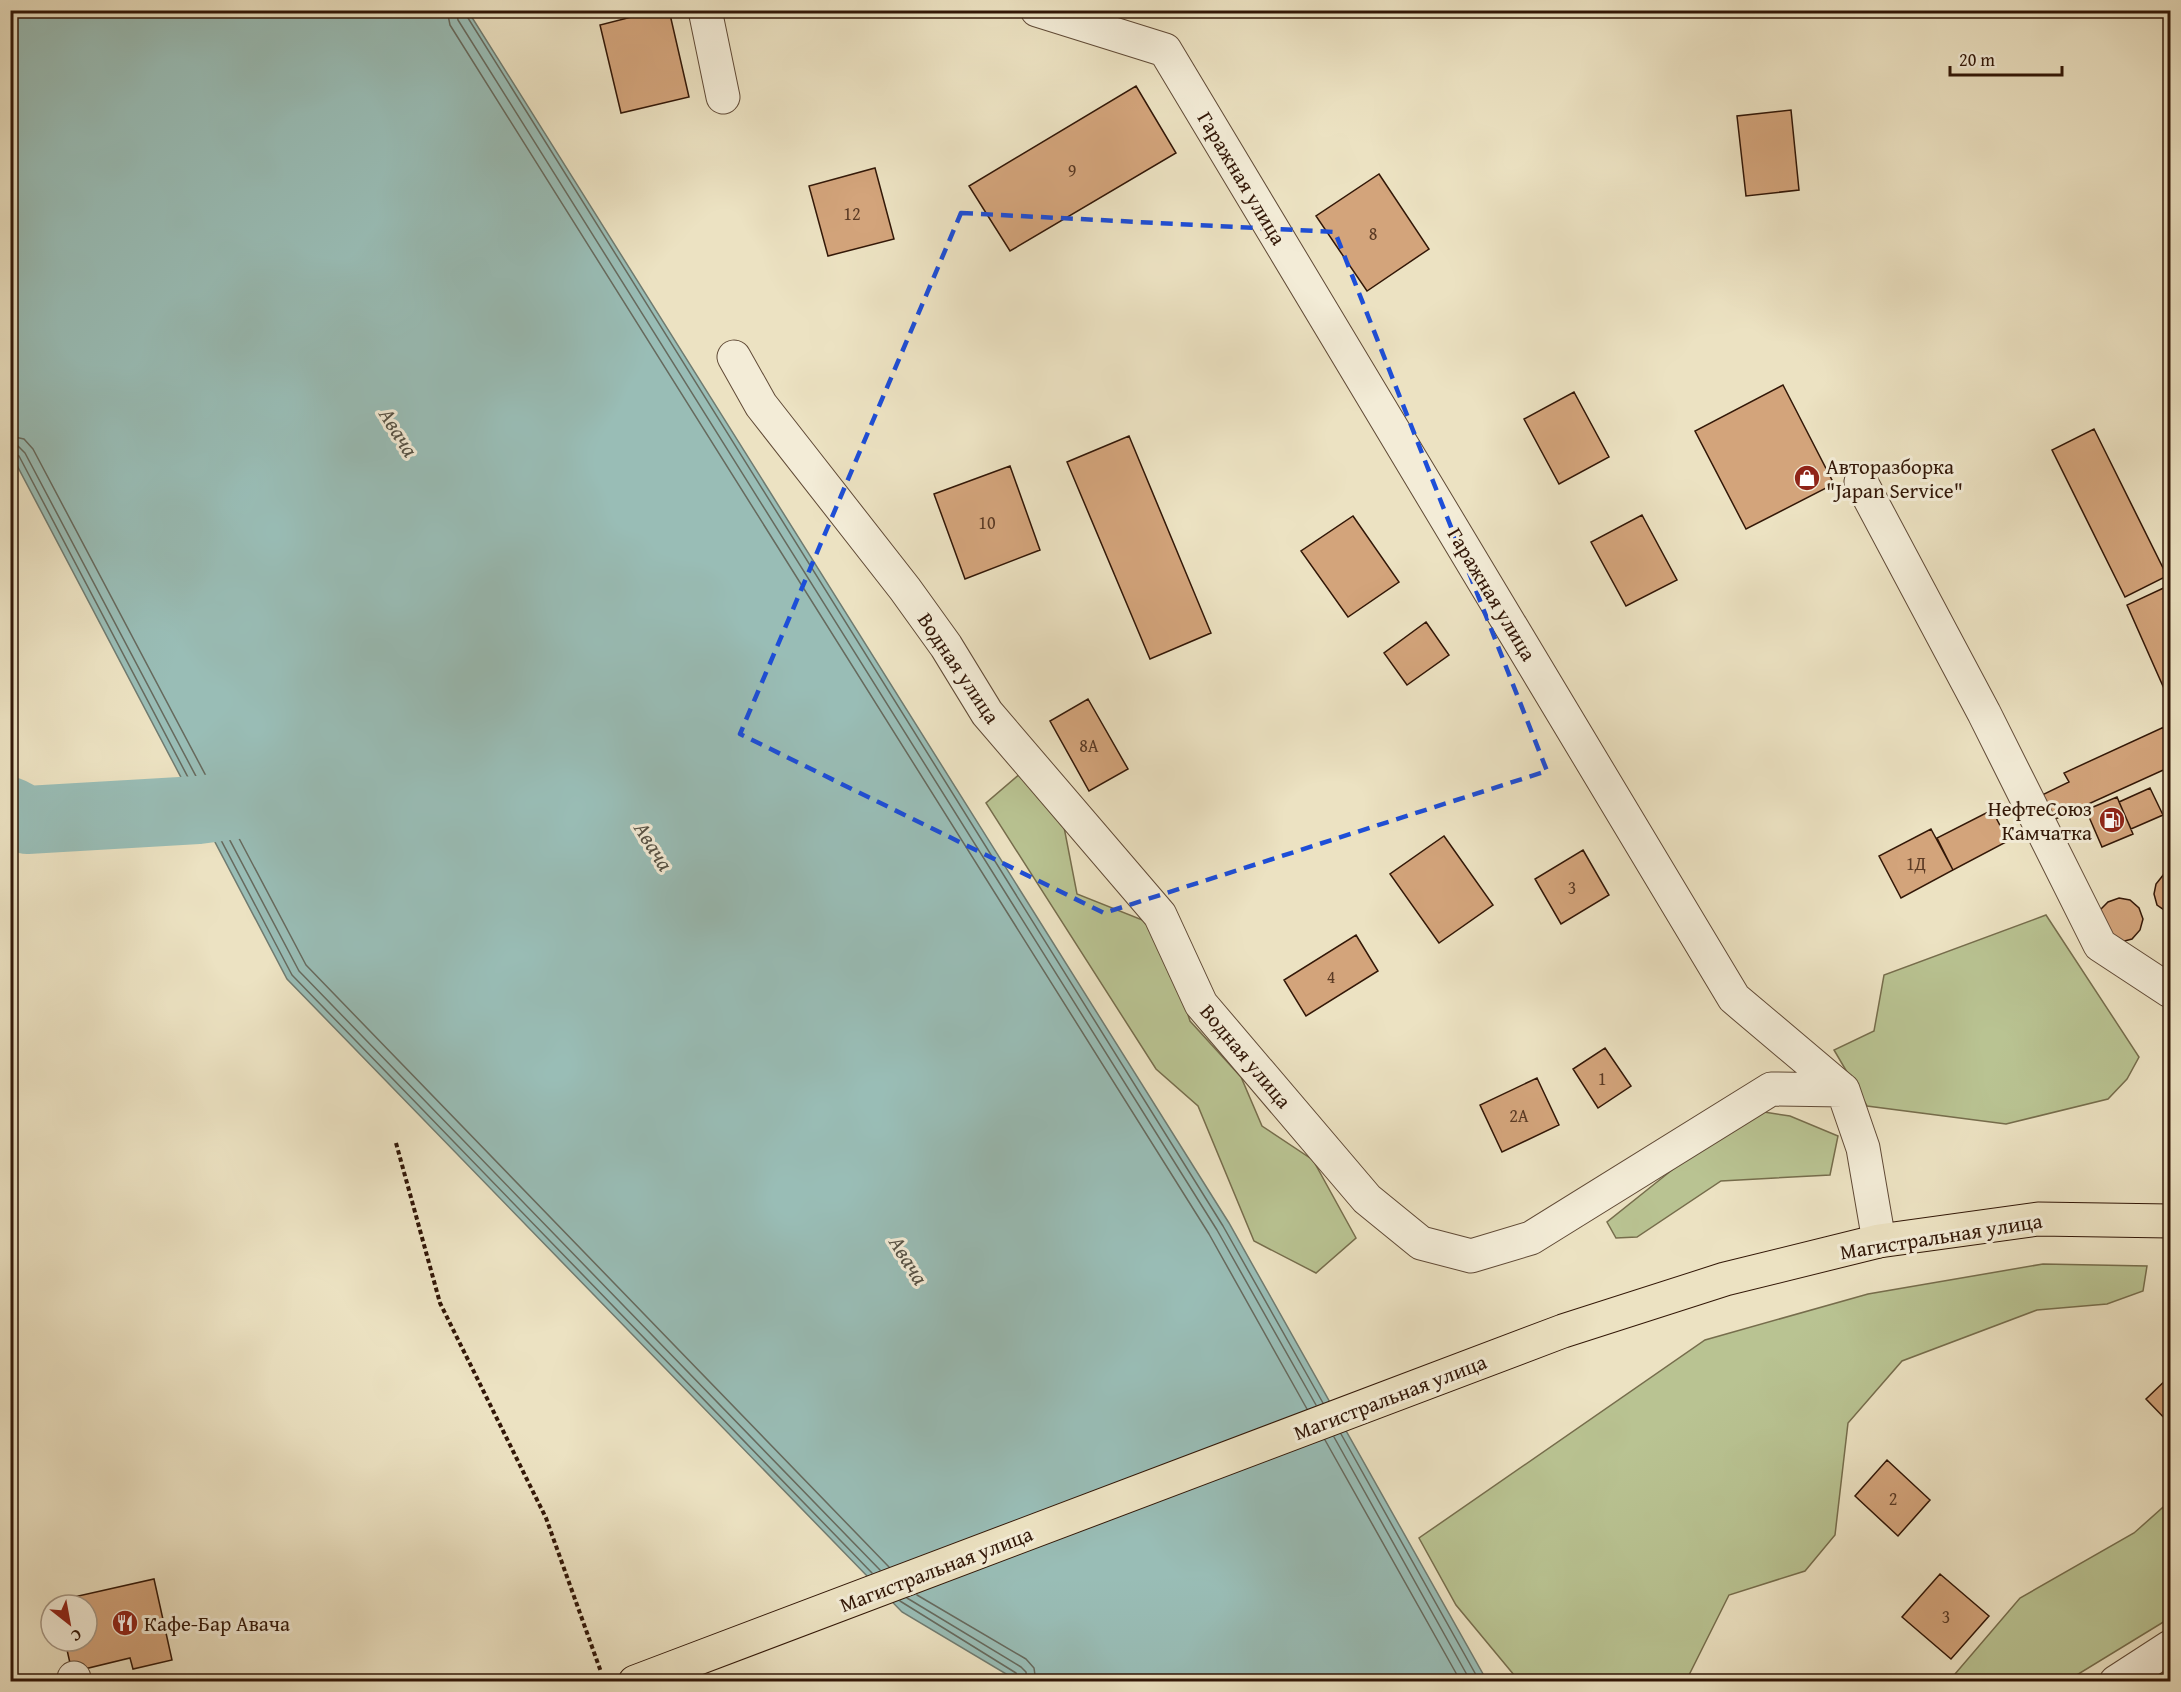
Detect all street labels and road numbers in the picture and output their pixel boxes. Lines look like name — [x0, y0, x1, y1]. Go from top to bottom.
street label: Гаражная улица — [1190, 105, 1294, 251]
street label: Гаражная улица — [1440, 521, 1544, 667]
street label: Водная улица — [910, 606, 1008, 730]
street label: Водная улица — [1193, 997, 1299, 1115]
street label: Магистральная улица — [1838, 1205, 2044, 1267]
street label: Магистральная улица — [1289, 1346, 1491, 1448]
street label: Магистральная улица — [835, 1518, 1037, 1620]

